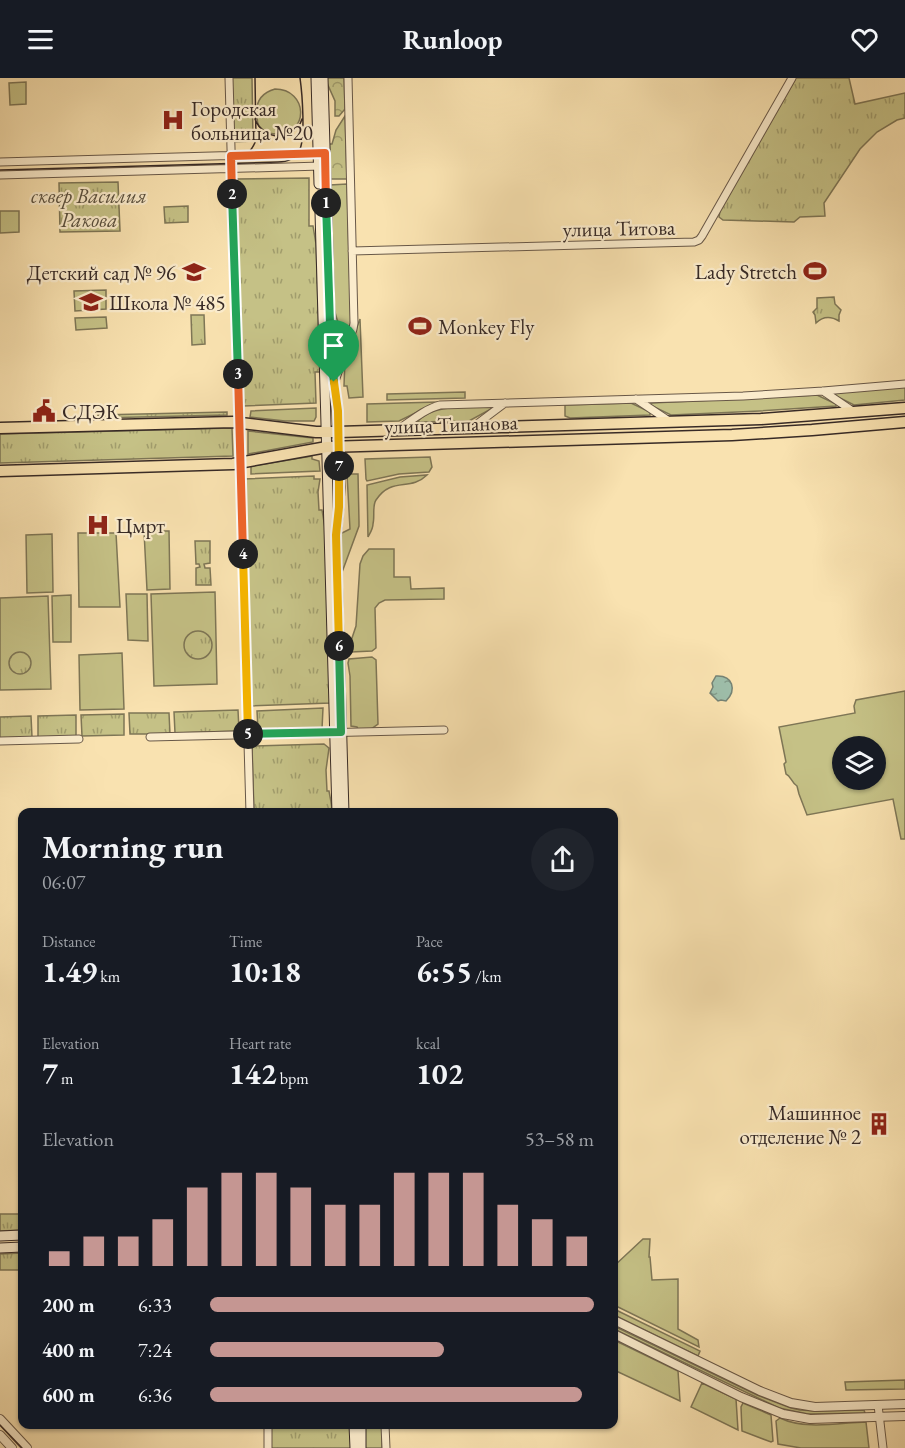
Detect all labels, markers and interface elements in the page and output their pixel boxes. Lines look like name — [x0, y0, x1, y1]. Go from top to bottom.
text: Runloop — [403, 22, 502, 57]
icon: menu — [24, 23, 57, 56]
icon: heart — [848, 23, 881, 56]
place label: Городская больница №20 — [191, 95, 313, 146]
hospital icon: Городская больница №20 — [160, 107, 186, 133]
pin: 2 — [217, 179, 247, 209]
park label: сквер Василия Ракова — [31, 182, 147, 233]
text: 2 — [228, 183, 236, 204]
pin: 1 — [311, 188, 341, 218]
text: 1 — [322, 192, 330, 213]
street label: улица Титова — [562, 214, 676, 242]
place label: Lady Stretch — [695, 258, 797, 285]
sports icon: Lady Stretch — [802, 258, 828, 284]
place label: Детский сад № 96 — [27, 259, 176, 286]
school or university icon: Детский сад № 96 — [181, 259, 207, 285]
school or university icon: Школа № 485 — [78, 289, 104, 315]
place label: Школа № 485 — [109, 289, 226, 316]
sports icon: Monkey Fly — [407, 313, 433, 339]
place label: Monkey Fly — [438, 313, 535, 340]
pin — [308, 320, 359, 382]
icon: arrive — [317, 329, 350, 362]
pin: 3 — [223, 359, 253, 389]
text: 3 — [234, 363, 242, 384]
public building icon: СДЭК — [31, 398, 57, 424]
place label: СДЭК — [62, 398, 119, 425]
street label: улица Типанова — [384, 408, 519, 440]
pin: 7 — [324, 451, 354, 481]
text: 7 — [335, 455, 343, 476]
hospital icon: Цмрт — [85, 512, 111, 538]
place label: Цмрт — [116, 512, 165, 539]
pin: 4 — [228, 539, 258, 569]
text: 4 — [239, 543, 247, 564]
pin: 6 — [324, 631, 354, 661]
text: 6 — [335, 635, 343, 656]
pin: 5 — [233, 719, 263, 749]
text: 5 — [244, 723, 252, 744]
map controls — [832, 736, 886, 790]
button: layers — [832, 736, 886, 790]
text: Morning run — [42, 825, 224, 868]
button: share — [531, 828, 594, 891]
text: 06:07 — [42, 869, 85, 895]
text: Distance — [42, 931, 95, 952]
text: Time — [229, 931, 262, 952]
text: Pace — [416, 931, 443, 952]
text: 1.49 — [42, 952, 97, 991]
text: 10:18 — [229, 952, 301, 991]
text: 6:55 — [416, 952, 472, 991]
text: km — [97, 966, 120, 987]
text: /km — [472, 966, 502, 987]
text: Elevation — [42, 1033, 100, 1054]
text: Heart rate — [229, 1033, 291, 1054]
text: kcal — [416, 1033, 440, 1054]
text: 7 — [42, 1054, 58, 1093]
text: 142 — [229, 1054, 277, 1093]
text: 102 — [416, 1054, 464, 1093]
text: m — [58, 1068, 74, 1089]
text: bpm — [277, 1068, 309, 1089]
place label: Машинное отделение № 2 — [740, 1099, 861, 1150]
building icon: Машинное отделение № 2 — [866, 1111, 892, 1137]
text: Elevation — [42, 1126, 114, 1152]
text: 53–58 m — [525, 1126, 594, 1152]
text: 200 m — [42, 1292, 95, 1318]
text: 6:33 — [138, 1292, 172, 1318]
text: 400 m — [42, 1337, 95, 1363]
text: 7:24 — [138, 1337, 172, 1363]
text: 600 m — [42, 1382, 95, 1408]
text: 6:36 — [138, 1382, 172, 1408]

